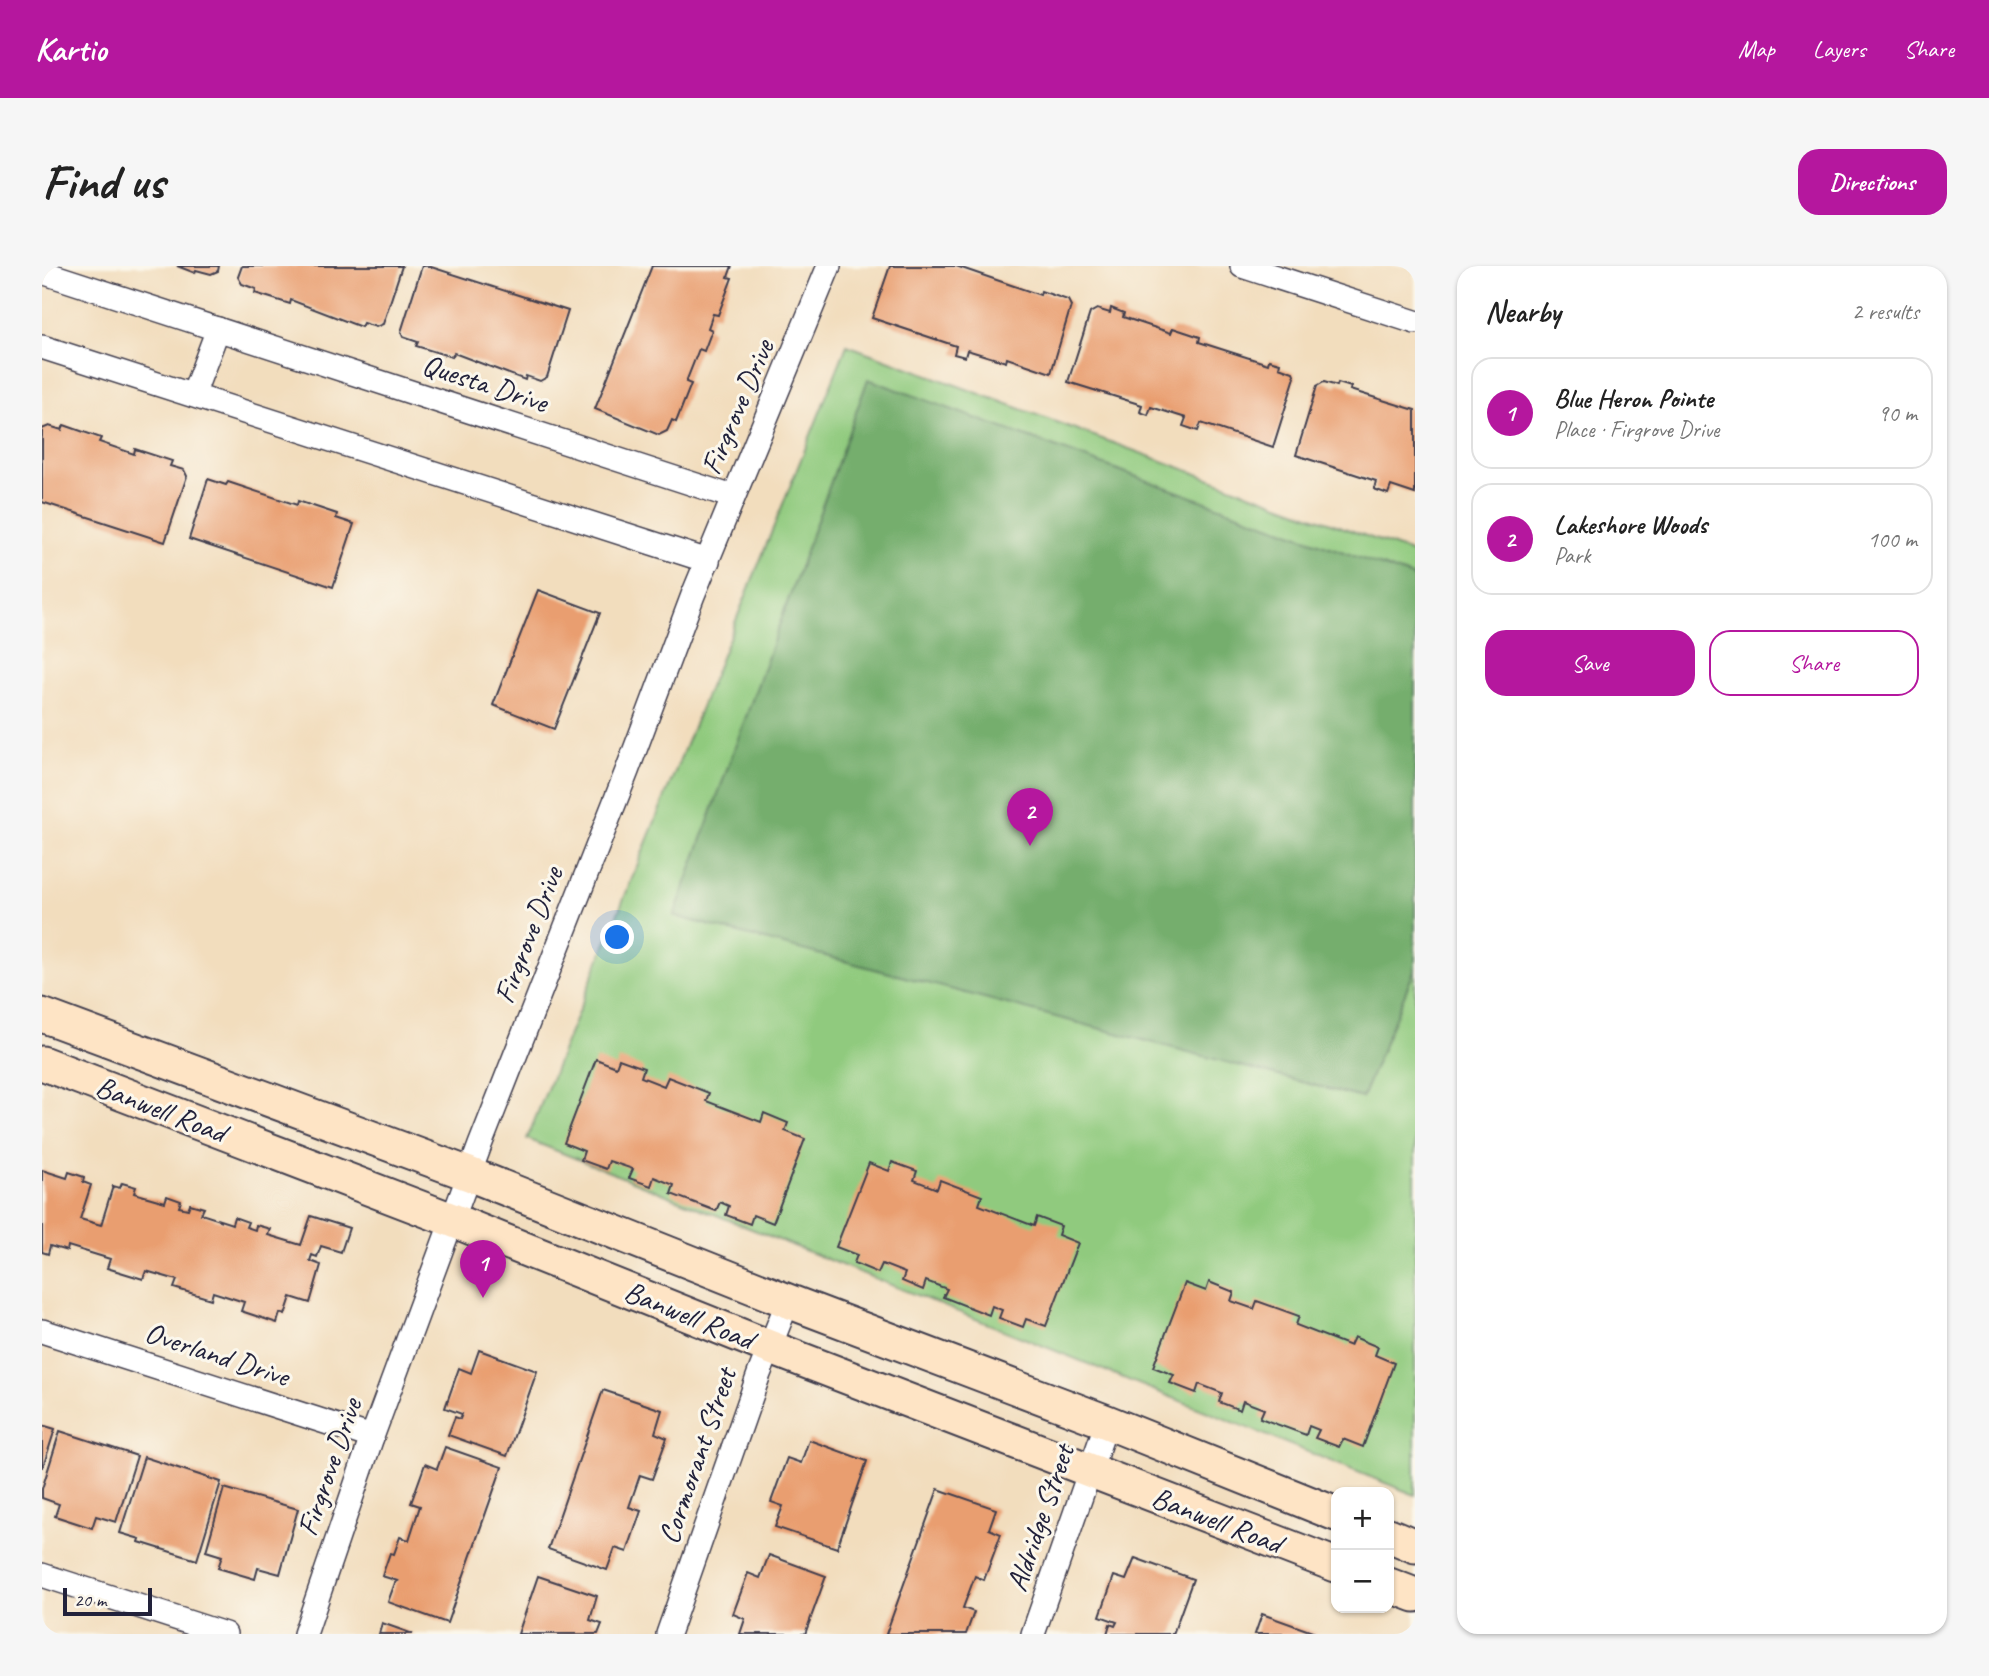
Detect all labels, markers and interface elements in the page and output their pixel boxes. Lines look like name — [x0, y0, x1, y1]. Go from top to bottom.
text: Kartio — [35, 28, 106, 70]
text: Map — [1738, 34, 1775, 64]
text: Layers — [1813, 34, 1866, 64]
text: Share — [1904, 34, 1954, 64]
button: Directions — [1798, 149, 1947, 215]
text: Find us — [42, 151, 164, 213]
text: Nearby — [1485, 293, 1561, 331]
text: 2 results — [1852, 297, 1919, 326]
street label: Firgrove Drive — [692, 332, 783, 480]
street label: Questa Drive — [418, 345, 555, 422]
text: Blue Heron Pointe — [1554, 382, 1713, 415]
text: 1 — [1505, 399, 1515, 428]
text: 90 m — [1878, 399, 1917, 428]
text: Place · Firgrove Drive — [1554, 415, 1719, 444]
text: Lakeshore Woods — [1554, 508, 1707, 541]
text: 2 — [1505, 525, 1515, 554]
text: 100 m — [1868, 525, 1917, 554]
text: Park — [1554, 541, 1590, 570]
button: Save — [1485, 630, 1695, 696]
button: Share — [1709, 630, 1919, 696]
pin: 2 — [1007, 788, 1053, 846]
street label: Firgrove Drive — [485, 859, 572, 1008]
your location — [600, 920, 634, 954]
street label: Banwell Road — [91, 1067, 235, 1153]
pin: 1 — [460, 1240, 506, 1298]
street label: Banwell Road — [619, 1272, 763, 1360]
street label: Overland Drive — [140, 1313, 296, 1396]
street label: Cormorant Street — [649, 1360, 746, 1549]
street label: Firgrove Drive — [288, 1391, 371, 1541]
street label: Aldridge Street — [997, 1437, 1084, 1596]
street label: Banwell Road — [1147, 1478, 1291, 1564]
map controls — [1331, 1487, 1394, 1613]
button: + — [1331, 1487, 1394, 1550]
button: − — [1331, 1550, 1394, 1613]
scale bar — [63, 1585, 152, 1617]
text: 20 m — [74, 1588, 106, 1612]

